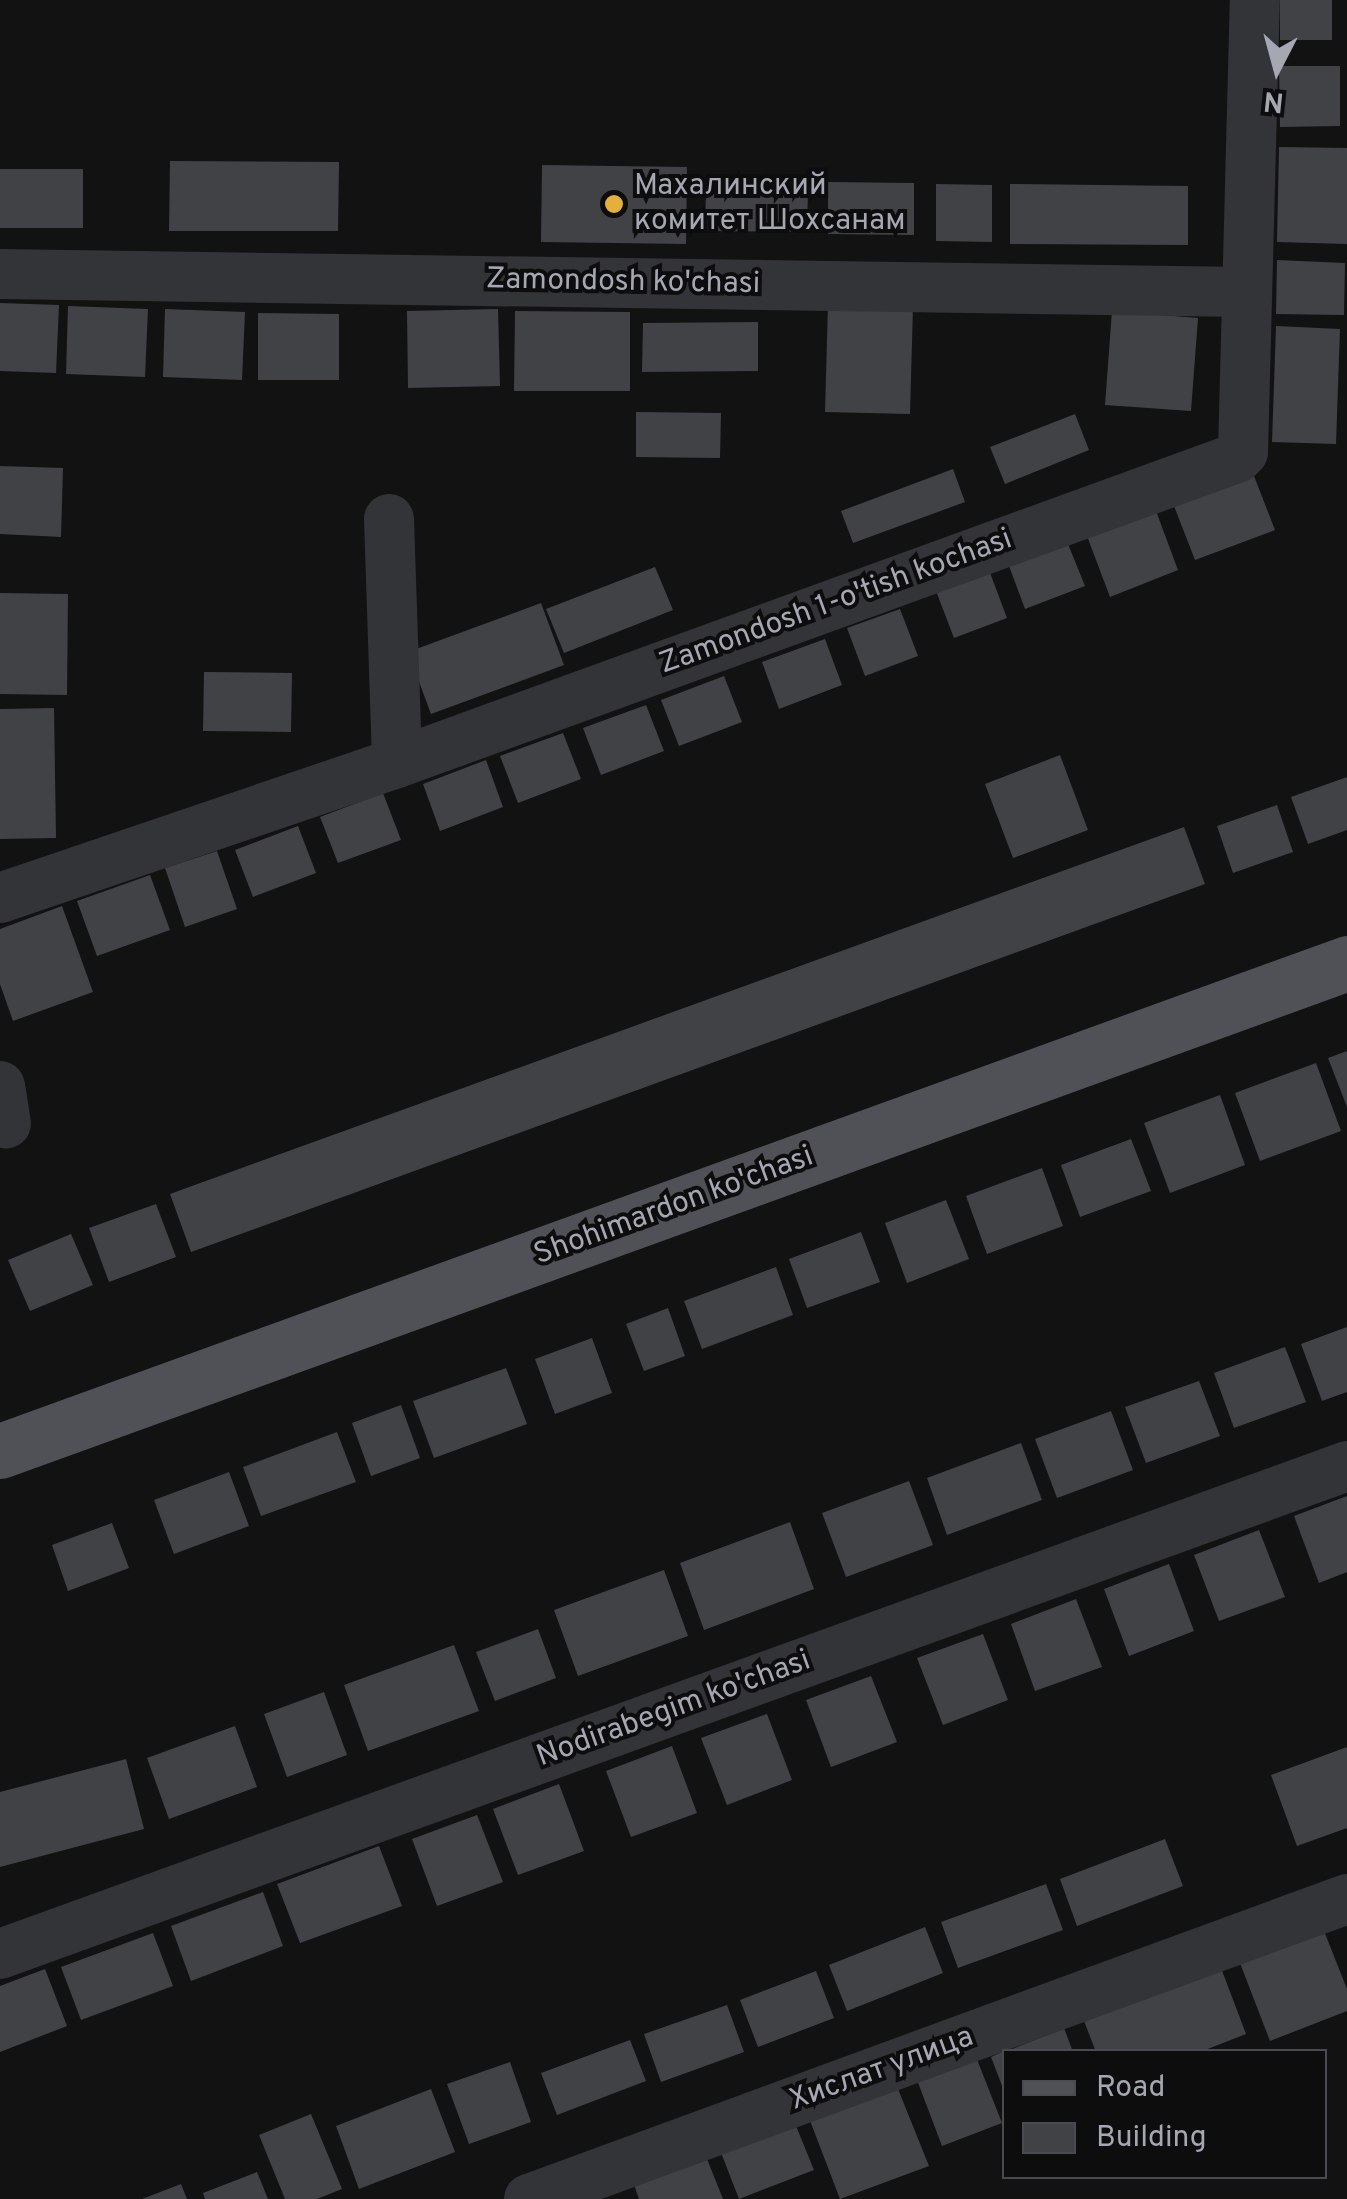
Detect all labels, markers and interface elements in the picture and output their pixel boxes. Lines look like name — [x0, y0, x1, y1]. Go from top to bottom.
north arrow — [1227, 20, 1327, 120]
text: N — [1262, 81, 1286, 119]
place label: Махалинский комитет Шохcанам — [634, 169, 905, 240]
marker: Махалинский комитет Шохcанам — [603, 193, 625, 215]
street label: Zamondosh ko'chasi — [485, 263, 761, 303]
street label: Zamondosh 1-o'tish kochasi — [655, 522, 1017, 684]
street label: Shohimardon ko'chasi — [530, 1140, 818, 1274]
street label: Nodirabegim ko'chasi — [532, 1644, 816, 1776]
street label: Хислат улица — [785, 2020, 979, 2120]
legend — [1002, 2049, 1327, 2179]
text: Road — [1096, 2070, 1165, 2107]
text: Building — [1096, 2120, 1207, 2157]

